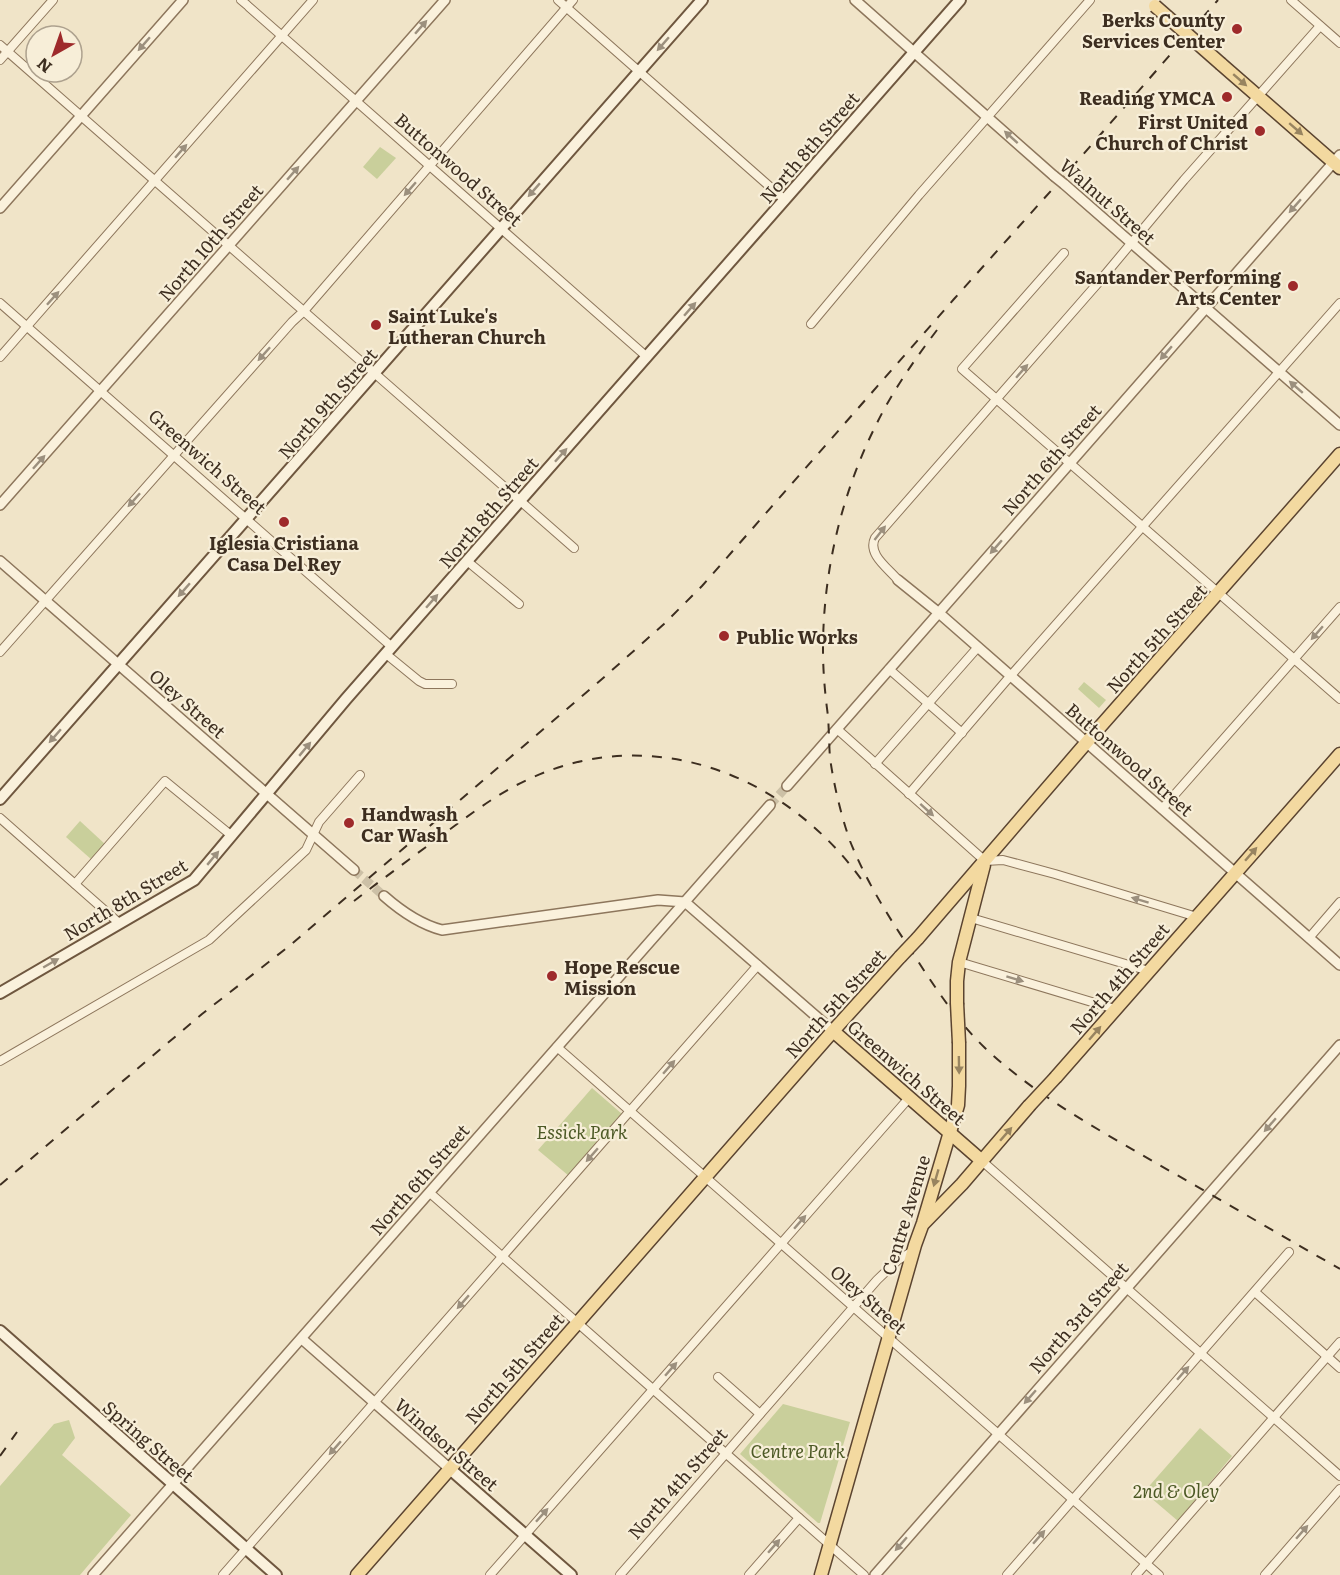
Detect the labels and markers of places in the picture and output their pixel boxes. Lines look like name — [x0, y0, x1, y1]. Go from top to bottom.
place label: Berks County Services Center — [1082, 6, 1225, 54]
marker: Berks County Services Center — [1230, 22, 1244, 36]
place label: Reading YMCA — [1079, 84, 1215, 111]
marker: Reading YMCA — [1220, 90, 1234, 104]
place label: First United Church of Christ — [1095, 108, 1248, 156]
marker: First United Church of Christ — [1253, 124, 1267, 138]
place label: Santander Performing Arts Center — [1075, 263, 1282, 311]
marker: Santander Performing Arts Center — [1286, 279, 1300, 293]
place label: Saint Luke's Lutheran Church — [388, 302, 546, 350]
marker: Saint Luke's Lutheran Church — [369, 318, 383, 332]
marker: Iglesia Cristiana Casa Del Rey — [277, 515, 291, 529]
place label: Iglesia Cristiana Casa Del Rey — [209, 529, 359, 577]
place label: Public Works — [736, 623, 858, 650]
marker: Public Works — [717, 629, 731, 643]
place label: Handwash Car Wash — [361, 800, 458, 848]
marker: Handwash Car Wash — [342, 816, 356, 830]
place label: Hope Rescue Mission — [564, 953, 680, 1001]
marker: Hope Rescue Mission — [545, 969, 559, 983]

